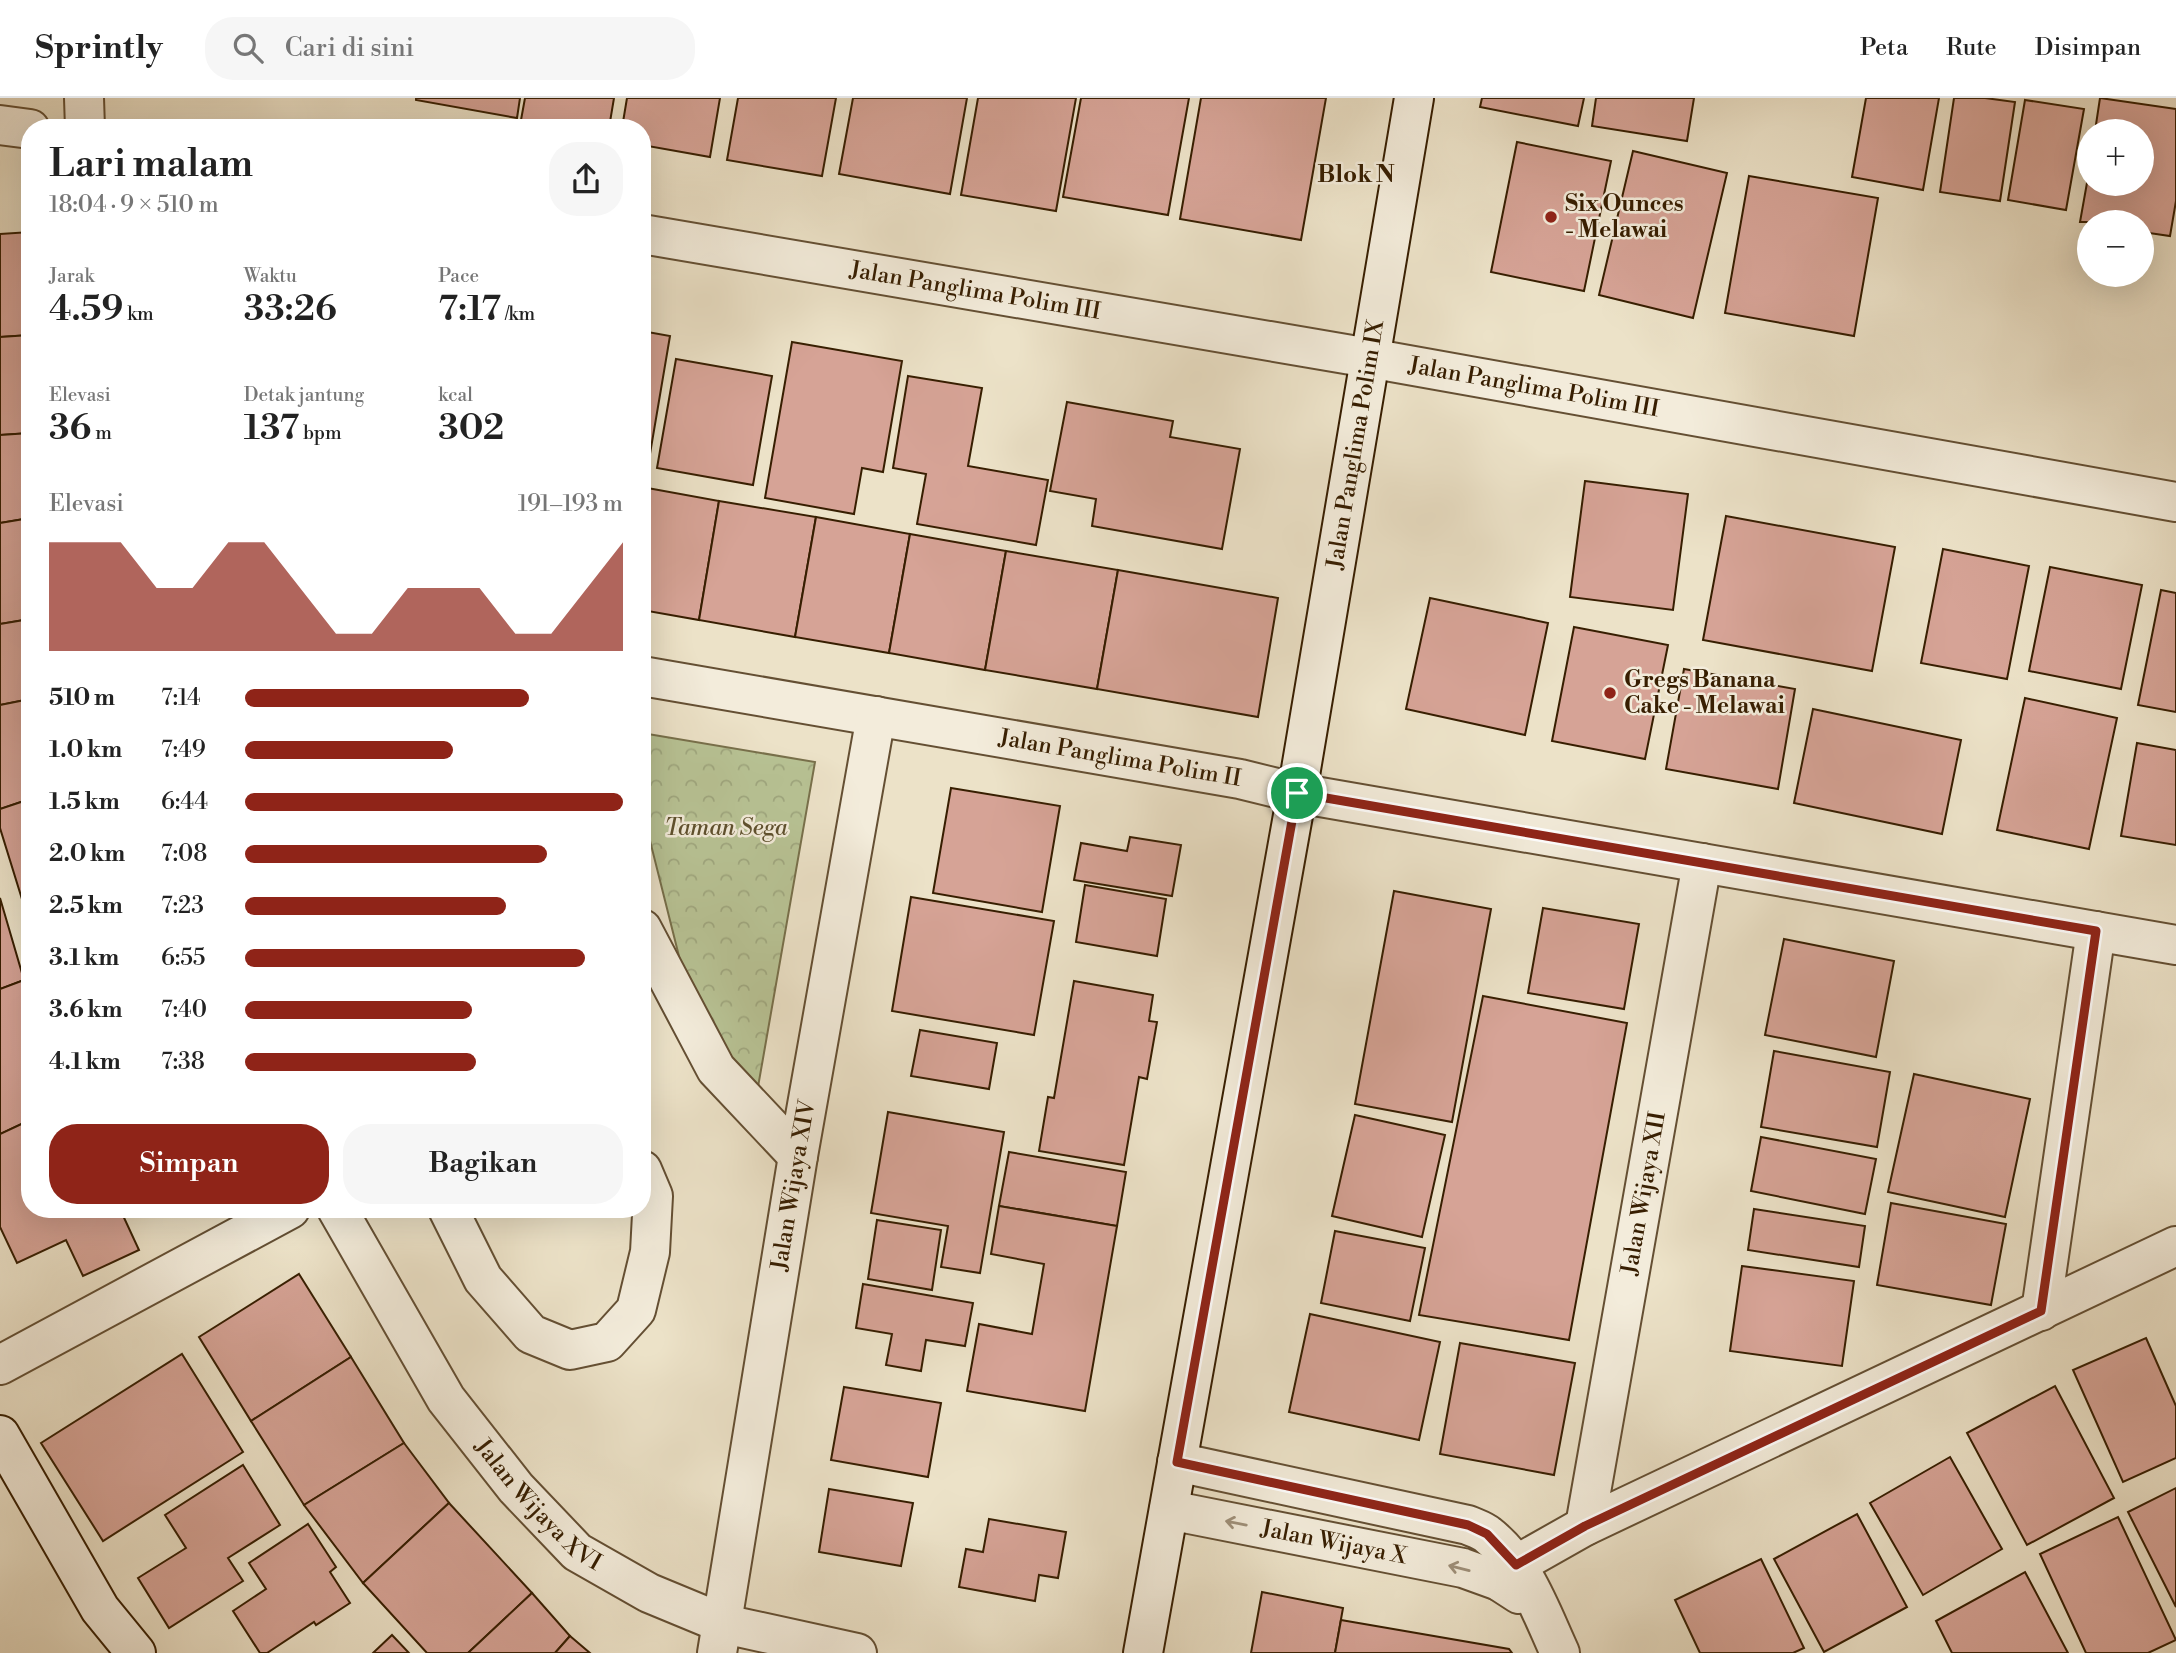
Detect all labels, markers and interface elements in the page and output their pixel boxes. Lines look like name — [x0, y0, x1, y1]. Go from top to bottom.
search box — [205, 17, 695, 80]
text: Sprintly — [35, 28, 163, 69]
icon: search — [229, 29, 267, 67]
text: Cari di sini — [285, 32, 414, 64]
text: Peta — [1860, 33, 1908, 63]
text: Rute — [1946, 33, 1997, 63]
text: Disimpan — [2035, 33, 2141, 63]
map controls — [2077, 119, 2154, 287]
button: + — [2077, 119, 2154, 196]
text: Lari malam — [49, 141, 253, 188]
button: share — [549, 142, 623, 216]
district label: Blok N — [1317, 160, 1395, 190]
place label: Six Ounces - Melawai — [1565, 190, 1684, 244]
text: 18:04 · 9 × 510 m — [49, 191, 219, 219]
marker: Six Ounces - Melawai — [1543, 209, 1559, 225]
button: − — [2077, 210, 2154, 287]
street label: Jalan Panglima Polim III — [847, 256, 1103, 326]
text: Jarak — [49, 264, 94, 288]
text: Waktu — [244, 264, 297, 288]
text: Pace — [438, 264, 479, 288]
text: 4.59 — [49, 288, 123, 331]
text: 33:26 — [244, 288, 337, 331]
text: 7:17 — [438, 288, 501, 331]
text: km — [123, 302, 154, 326]
text: /km — [501, 302, 535, 326]
street label: Jalan Panglima Polim IX — [1321, 317, 1391, 572]
street label: Jalan Panglima Polim III — [1406, 351, 1662, 424]
text: Elevasi — [49, 383, 111, 407]
text: Detak jantung — [244, 383, 364, 407]
text: kcal — [438, 383, 473, 407]
text: 36 — [49, 407, 91, 450]
text: 137 — [244, 407, 299, 450]
text: 302 — [438, 407, 504, 450]
text: m — [91, 421, 112, 445]
text: bpm — [299, 421, 342, 445]
text: Elevasi — [49, 490, 124, 518]
text: 191–193 m — [518, 490, 623, 518]
place label: Gregs Banana Cake - Melawai — [1624, 666, 1785, 720]
text: 510 m — [49, 684, 115, 712]
text: 7:14 — [161, 684, 201, 712]
marker: Gregs Banana Cake - Melawai — [1602, 685, 1618, 701]
street label: Jalan Panglima Polim II — [996, 724, 1243, 793]
text: 1.0 km — [49, 736, 122, 764]
text: 7:49 — [161, 736, 206, 764]
pin — [1267, 763, 1327, 823]
icon: arrive — [1278, 774, 1316, 812]
text: 1.5 km — [49, 788, 120, 816]
text: 6:44 — [161, 788, 208, 816]
park label: Taman Sega — [664, 814, 788, 842]
text: 2.0 km — [49, 840, 125, 868]
text: 7:08 — [161, 840, 207, 868]
text: 2.5 km — [49, 892, 123, 920]
text: 7:23 — [161, 892, 204, 920]
text: 3.1 km — [49, 944, 119, 972]
text: 6:55 — [161, 944, 205, 972]
text: 3.6 km — [49, 996, 122, 1024]
text: 7:40 — [161, 996, 207, 1024]
text: 4.1 km — [49, 1048, 121, 1076]
text: 7:38 — [161, 1048, 205, 1076]
street label: Jalan Wijaya XIV — [765, 1097, 822, 1274]
street label: Jalan Wijaya XII — [1615, 1109, 1672, 1278]
button: Simpan — [49, 1124, 329, 1204]
button: Bagikan — [343, 1124, 623, 1204]
street label: Jalan Wijaya XVI — [468, 1432, 606, 1577]
street label: Jalan Wijaya X — [1258, 1514, 1410, 1571]
one-way arrow — [1225, 1516, 1248, 1530]
one-way arrow — [1448, 1561, 1471, 1574]

